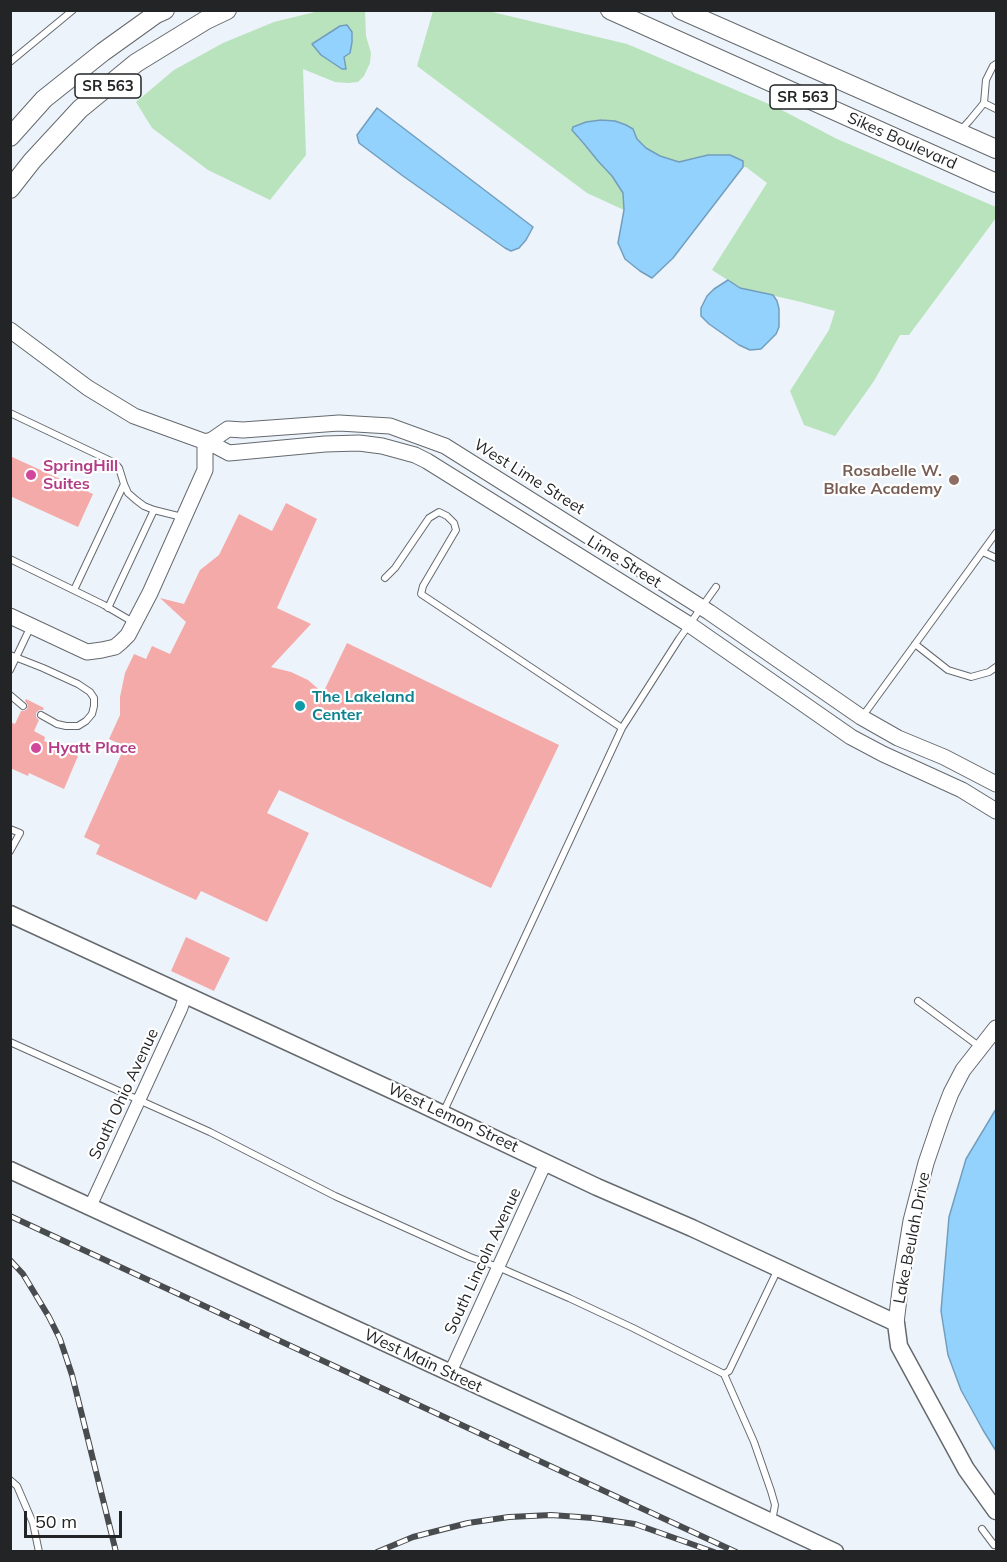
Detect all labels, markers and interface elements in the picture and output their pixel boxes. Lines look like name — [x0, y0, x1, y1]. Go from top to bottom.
road number: SR 563 — [75, 74, 141, 98]
road number: SR 563 — [770, 85, 836, 109]
street label: Sikes Boulevard — [844, 108, 960, 174]
street label: West Lime Street — [470, 435, 588, 519]
place label: SpringHill Suites — [43, 456, 118, 494]
place label: Rosabelle W. Blake Academy — [824, 461, 942, 499]
marker: SpringHill Suites — [24, 468, 38, 482]
marker: Rosabelle W. Blake Academy — [947, 473, 961, 487]
street label: Lime Street — [583, 532, 665, 592]
place label: The Lakeland Center — [312, 687, 415, 725]
marker: The Lakeland Center — [293, 699, 307, 713]
place label: Hyatt Place — [48, 738, 136, 758]
marker: Hyatt Place — [29, 741, 43, 755]
street label: South Ohio Avenue — [85, 1026, 163, 1162]
street label: West Lemon Street — [385, 1079, 521, 1157]
street label: Lake Beulah Drive — [890, 1171, 934, 1305]
street label: South Lincoln Avenue — [441, 1185, 525, 1337]
street label: West Main Street — [361, 1325, 485, 1397]
scale bar — [27, 1499, 124, 1537]
text: 50 m — [35, 1510, 77, 1533]

